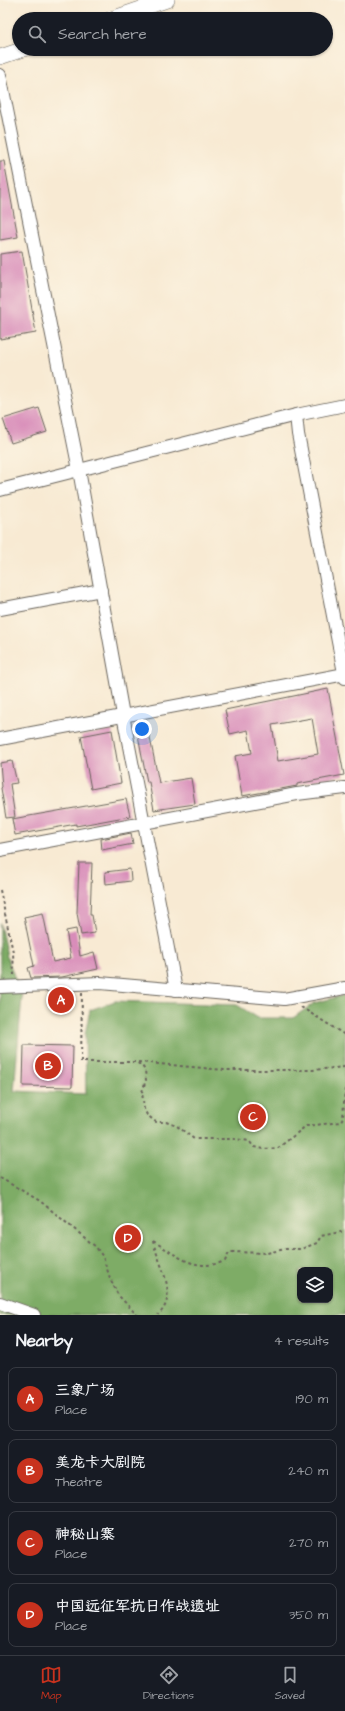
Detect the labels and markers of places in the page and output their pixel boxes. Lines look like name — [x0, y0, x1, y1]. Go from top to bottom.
pin: A — [48, 985, 74, 1015]
pin: B — [35, 1051, 61, 1081]
pin: C — [240, 1102, 266, 1132]
pin: D — [115, 1223, 141, 1253]

